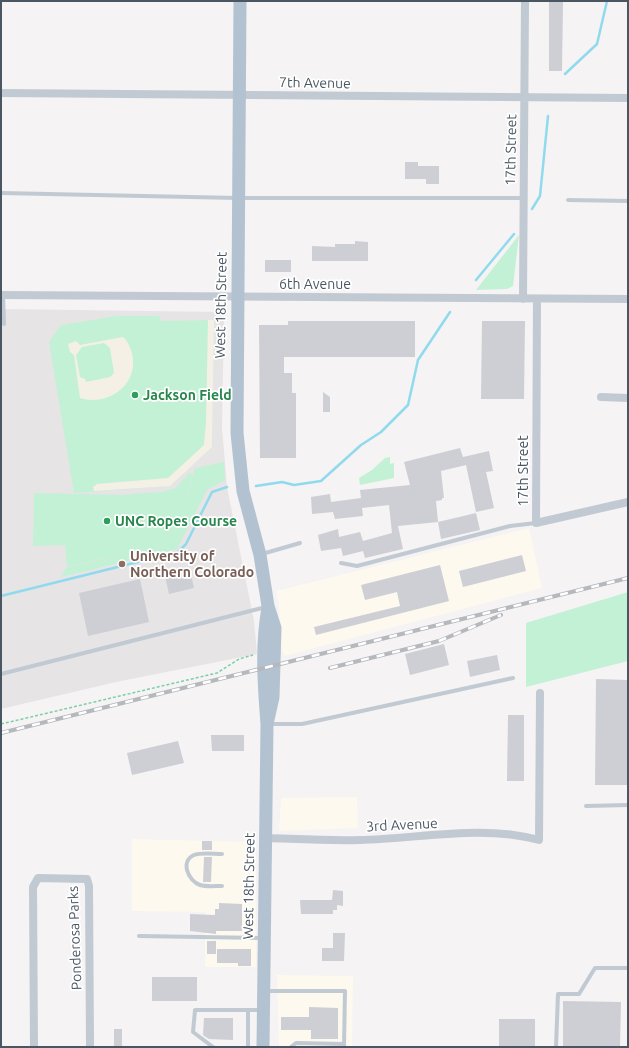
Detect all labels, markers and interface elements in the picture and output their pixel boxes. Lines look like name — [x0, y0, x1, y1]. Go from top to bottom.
street label: 7th Avenue — [279, 74, 351, 92]
street label: 17th Street — [502, 114, 520, 186]
street label: West 18th Street — [212, 251, 230, 359]
street label: 6th Avenue — [279, 276, 351, 292]
place label: Jackson Field — [143, 387, 232, 403]
marker: Jackson Field — [130, 390, 140, 400]
street label: 17th Street — [515, 435, 531, 507]
place label: UNC Ropes Course — [115, 513, 237, 529]
marker: UNC Ropes Course — [102, 516, 112, 526]
place label: University of Northern Colorado — [130, 548, 254, 580]
marker: University of Northern Colorado — [117, 559, 127, 569]
street label: 3rd Avenue — [366, 815, 438, 835]
street label: West 18th Street — [240, 832, 258, 940]
street label: Ponderosa Parks — [65, 886, 85, 990]

